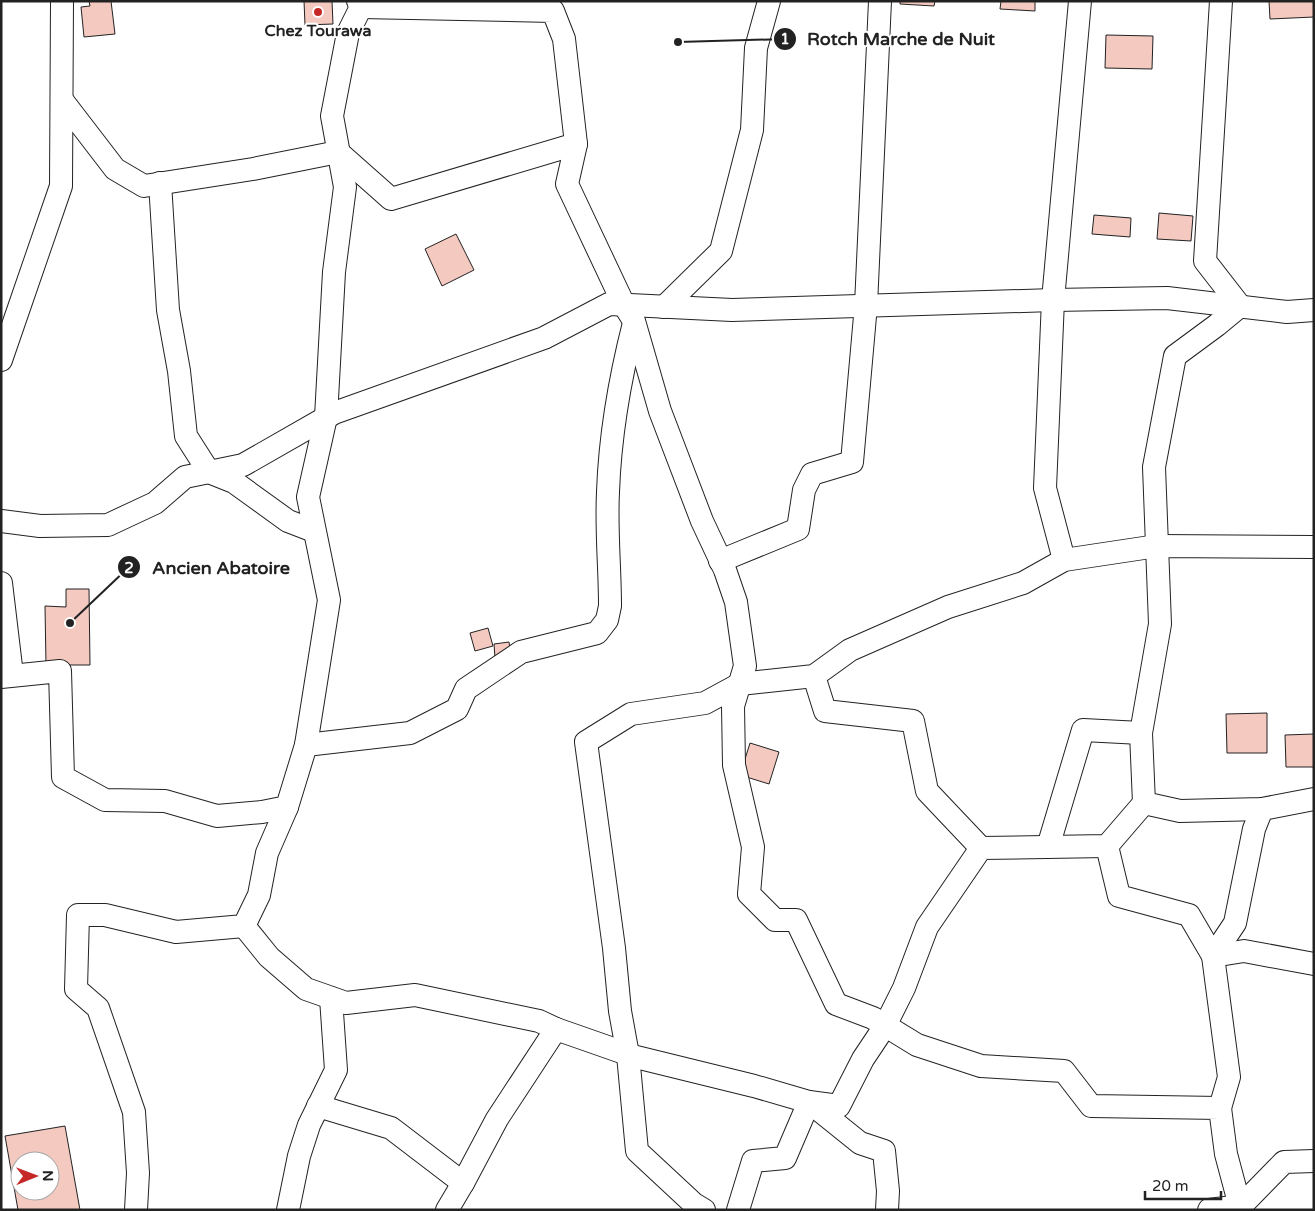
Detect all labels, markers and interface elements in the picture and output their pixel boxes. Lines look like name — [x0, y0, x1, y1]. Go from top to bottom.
marker: Chez Tourawa — [312, 6, 324, 18]
place label: Chez Tourawa — [265, 21, 371, 41]
callout: Rotch Marche de Nuit — [772, 22, 1005, 55]
text: Rotch Marche de Nuit — [807, 28, 995, 50]
text: 1 — [780, 30, 790, 48]
callout: Ancien Abatoire — [117, 551, 299, 584]
text: Ancien Abatoire — [152, 557, 290, 579]
text: 2 — [124, 559, 134, 577]
north arrow — [10, 1151, 60, 1201]
scale bar — [1145, 1168, 1221, 1200]
text: N — [39, 1170, 56, 1182]
text: 20 m — [1152, 1177, 1189, 1195]

